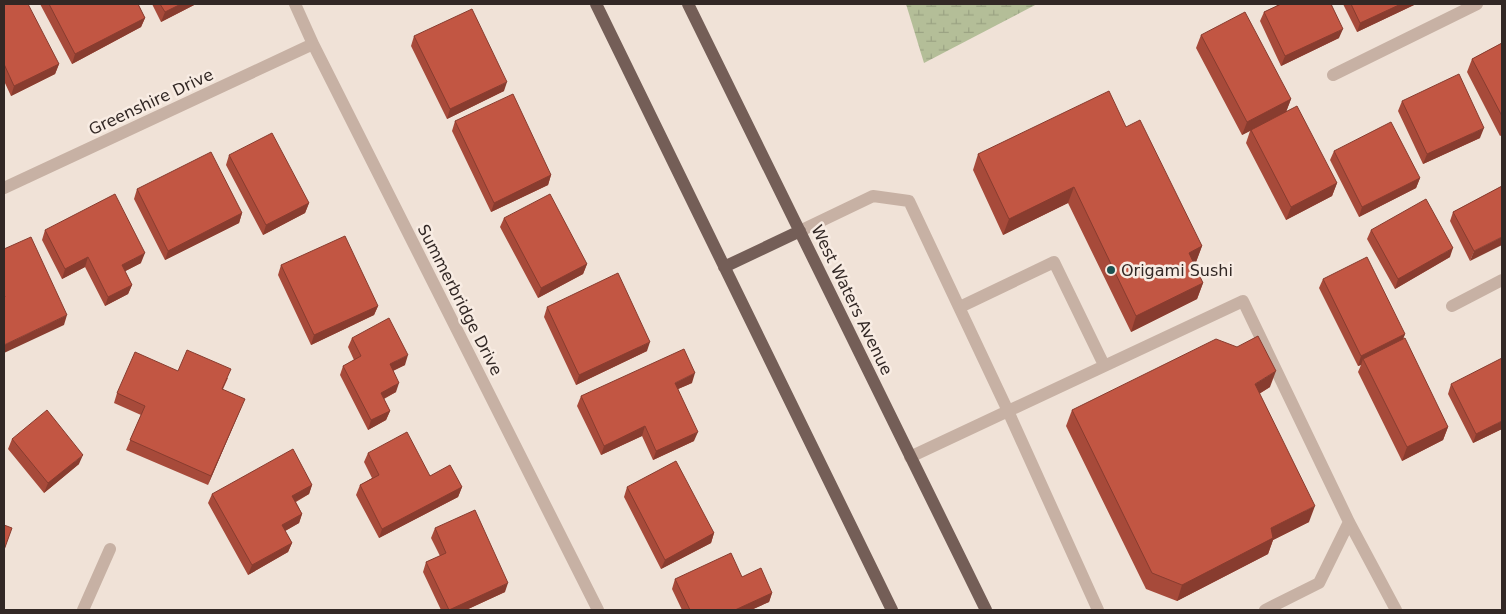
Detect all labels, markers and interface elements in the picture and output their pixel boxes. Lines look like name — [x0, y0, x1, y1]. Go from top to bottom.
street label: Greenshire Drive — [86, 65, 216, 139]
street label: Summerbridge Drive — [414, 221, 506, 379]
street label: West Waters Avenue — [807, 222, 897, 378]
place label: Origami Sushi — [1121, 261, 1233, 280]
marker: Origami Sushi — [1105, 264, 1117, 276]

